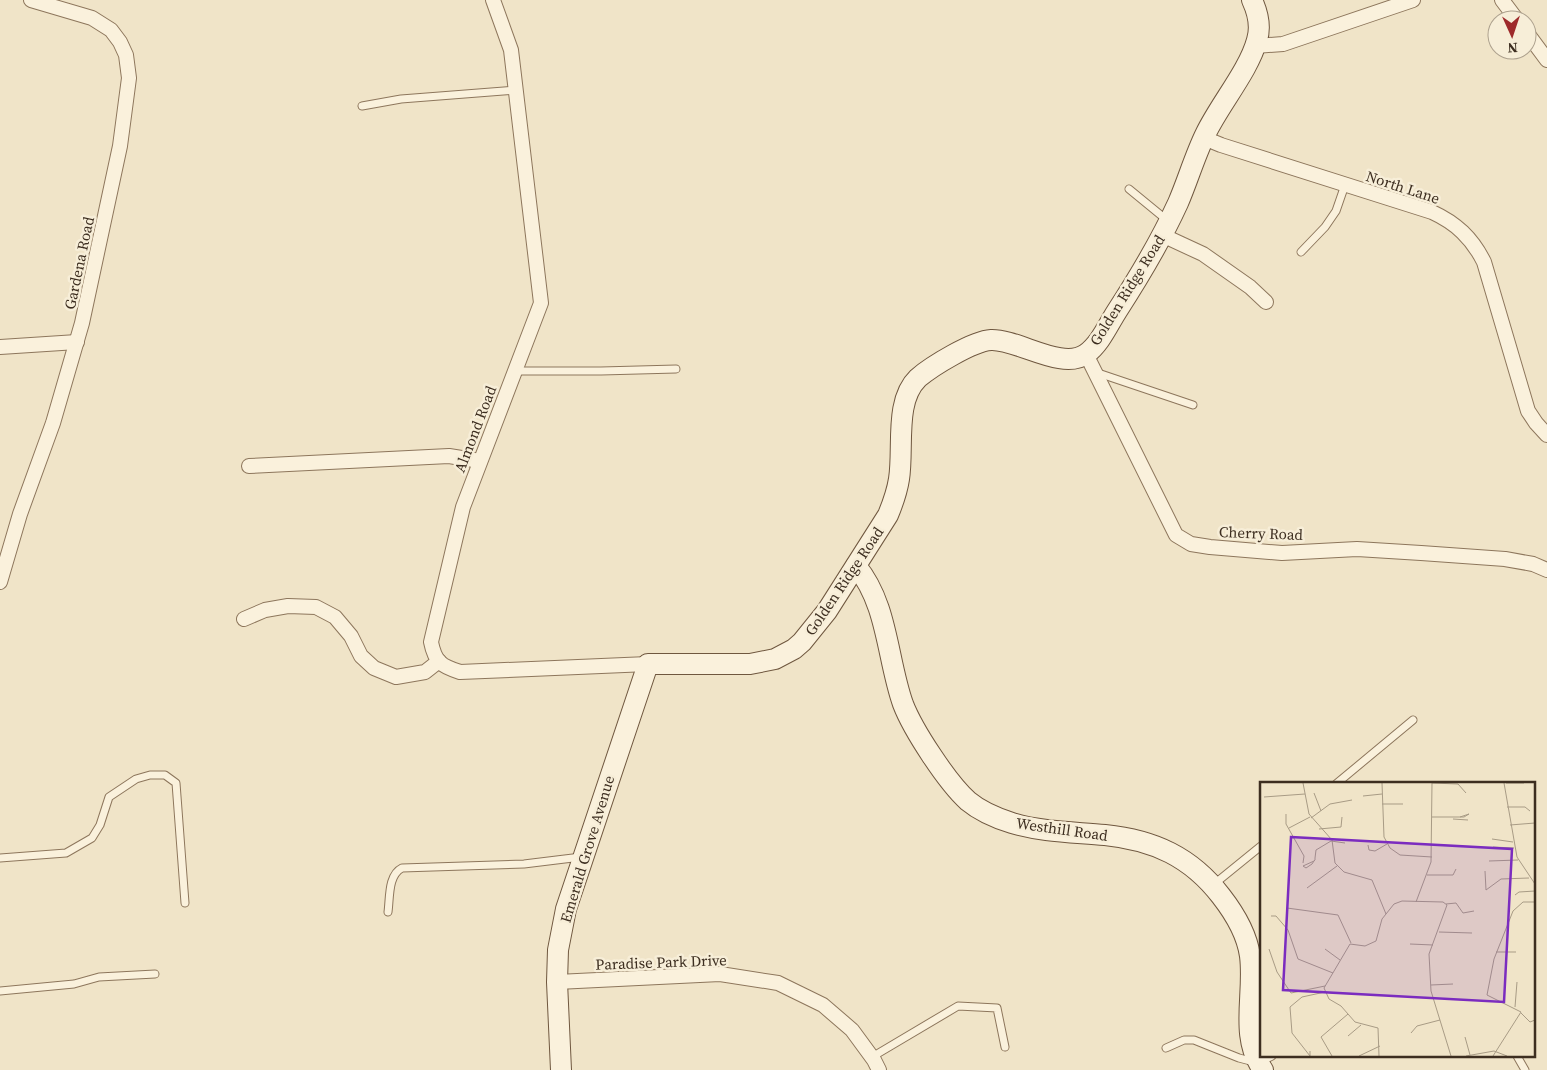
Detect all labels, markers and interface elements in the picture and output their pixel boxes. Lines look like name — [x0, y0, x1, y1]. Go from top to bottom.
north arrow — [1487, 10, 1537, 60]
text: N — [1507, 38, 1518, 58]
street label: North Lane — [1363, 165, 1443, 209]
street label: Gardena Road — [59, 214, 99, 311]
street label: Golden Ridge Road — [1084, 230, 1170, 349]
street label: Almond Road — [449, 382, 501, 475]
street label: Cherry Road — [1219, 521, 1304, 545]
street label: Golden Ridge Road — [800, 522, 888, 639]
street label: Emerald Grove Avenue — [555, 773, 619, 925]
inset map — [1260, 782, 1534, 1058]
street label: Westhill Road — [1015, 812, 1110, 846]
street label: Paradise Park Drive — [595, 949, 727, 975]

